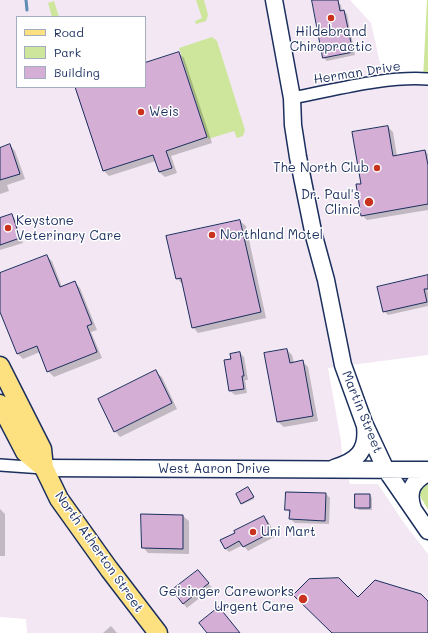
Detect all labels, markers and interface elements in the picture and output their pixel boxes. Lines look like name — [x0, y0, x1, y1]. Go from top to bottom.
marker: Hildebrand Chiropractic — [326, 13, 336, 23]
legend — [16, 16, 146, 88]
text: Road — [54, 24, 84, 40]
place label: Hildebrand Chiropractic — [290, 24, 372, 55]
text: Park — [54, 44, 81, 60]
street label: Herman Drive — [312, 58, 402, 88]
text: Building — [54, 64, 100, 80]
place label: Weis — [149, 104, 179, 120]
marker: Weis — [136, 107, 146, 117]
place label: The North Club — [273, 160, 369, 176]
marker: The North Club — [372, 163, 382, 173]
place label: Dr. Paul's Clinic — [301, 187, 360, 218]
marker: Dr. Paul's Clinic — [363, 196, 375, 208]
place label: Keystone Veterinary Care — [16, 213, 121, 244]
marker: Keystone Veterinary Care — [3, 223, 13, 233]
place label: Northland Motel — [220, 227, 323, 243]
marker: Northland Motel — [207, 230, 217, 240]
street label: Martin Street — [338, 369, 386, 455]
street label: West Aaron Drive — [158, 461, 270, 477]
street label: North Atherton Street — [51, 489, 147, 615]
place label: Uni Mart — [261, 524, 316, 540]
marker: Uni Mart — [248, 527, 258, 537]
place label: Geisinger Careworks Urgent Care — [159, 584, 294, 615]
marker: Geisinger Careworks Urgent Care — [297, 593, 309, 605]

